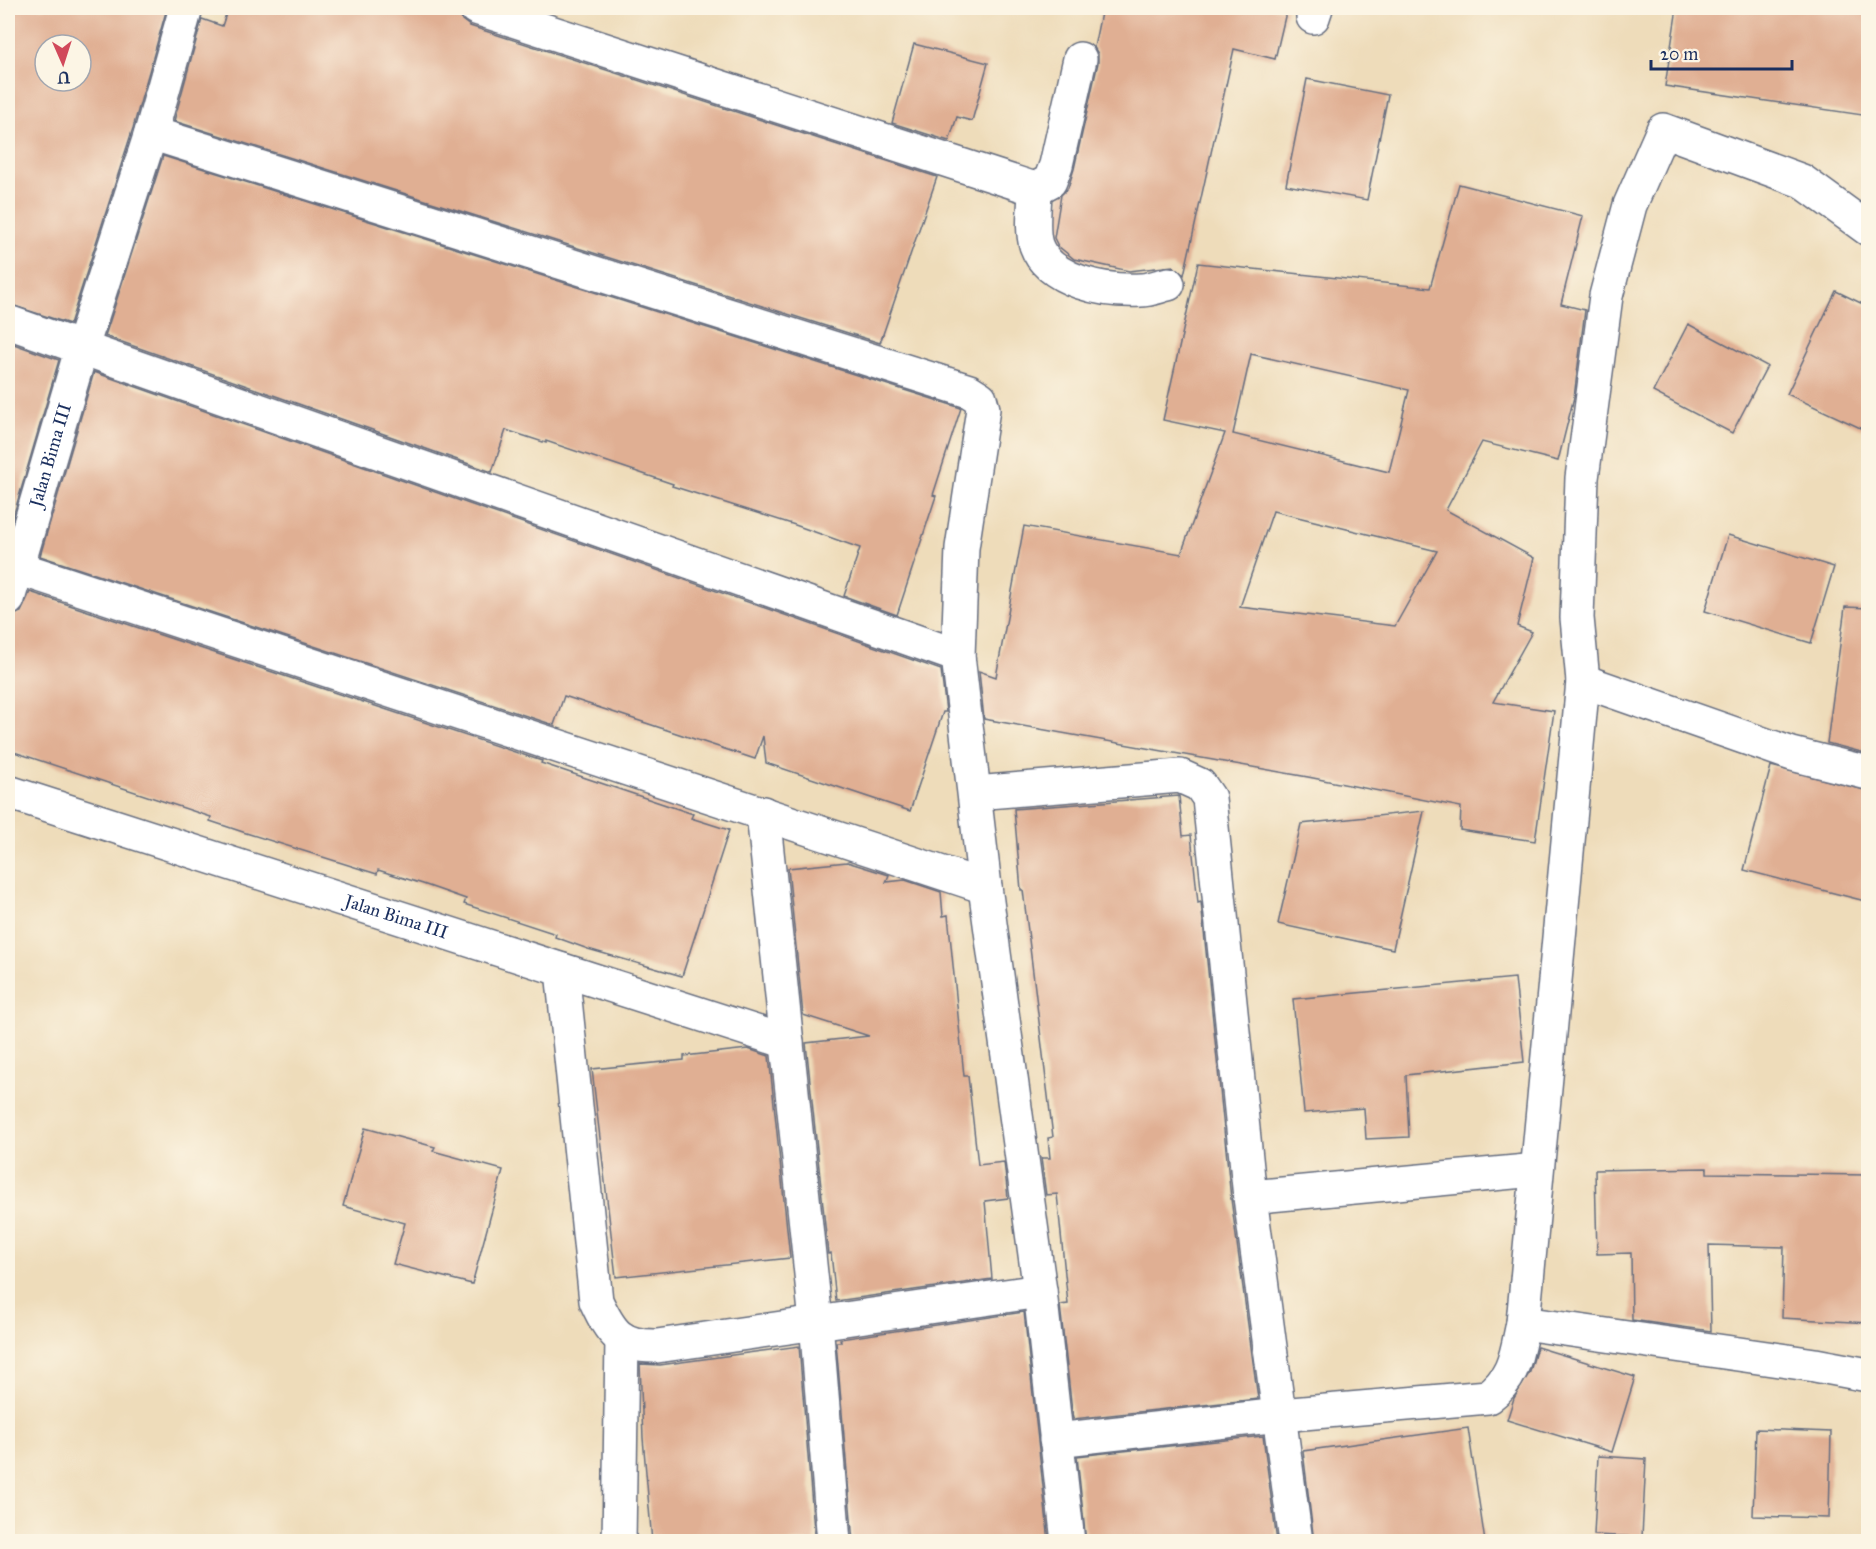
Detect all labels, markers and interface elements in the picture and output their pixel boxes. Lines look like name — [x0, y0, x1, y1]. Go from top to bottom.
north arrow — [33, 33, 93, 93]
scale bar — [1651, 33, 1792, 71]
text: 20 m — [1660, 43, 1698, 65]
text: U — [57, 68, 71, 87]
street label: Jalan Bima III — [24, 400, 76, 512]
street label: Jalan Bima III — [340, 889, 451, 944]

